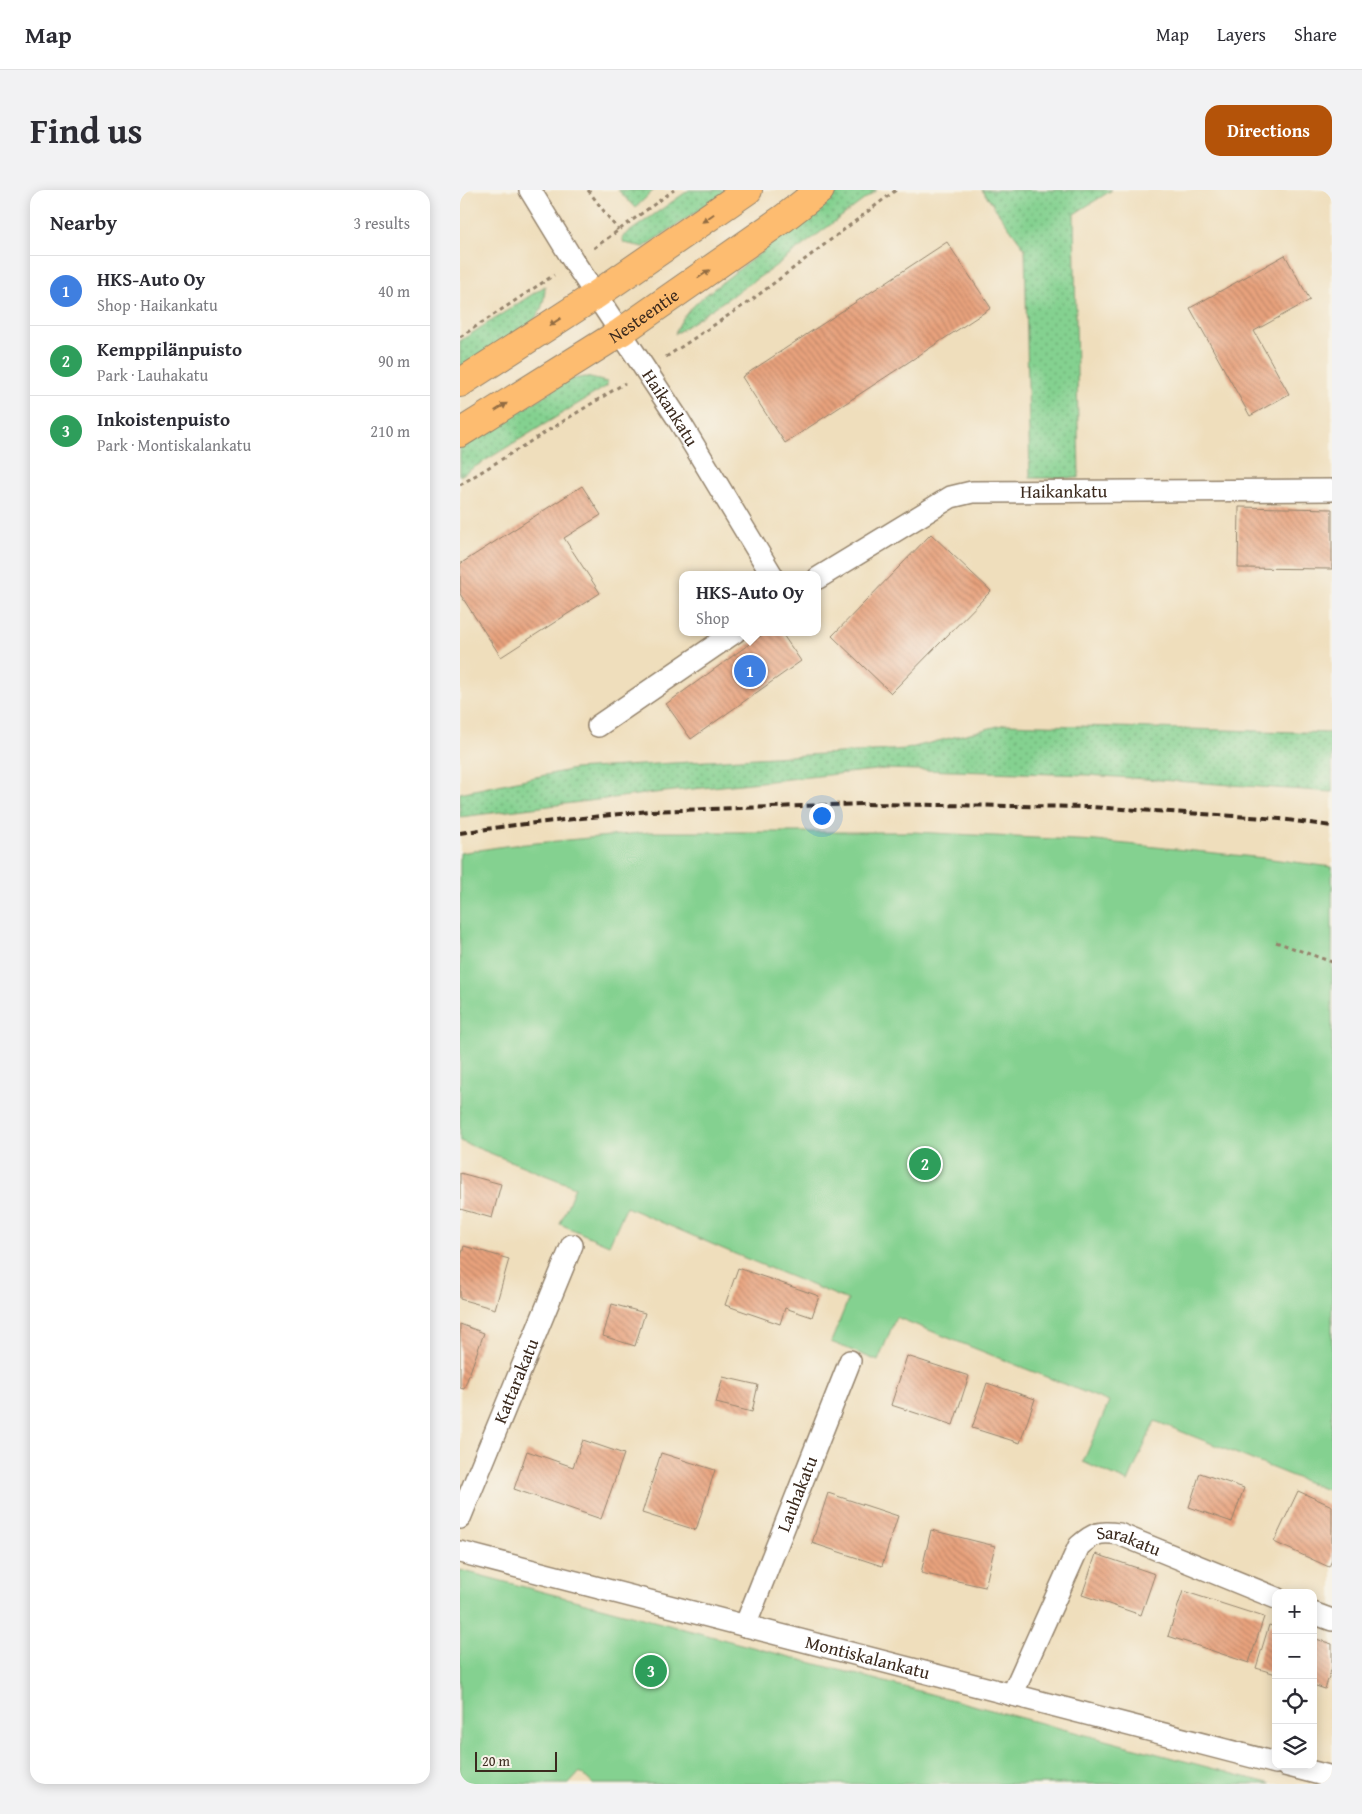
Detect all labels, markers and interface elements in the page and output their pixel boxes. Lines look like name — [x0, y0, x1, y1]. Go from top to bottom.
text: Map — [25, 17, 72, 52]
text: Map — [1156, 21, 1189, 48]
text: Layers — [1217, 21, 1266, 48]
text: Share — [1294, 21, 1337, 48]
text: Find us — [30, 105, 143, 156]
button: Directions — [1205, 105, 1332, 156]
text: Nearby — [50, 207, 117, 238]
text: 3 results — [353, 211, 410, 235]
one-way arrow — [701, 213, 715, 223]
text: HKS-Auto Oy — [97, 265, 205, 293]
one-way arrow — [697, 269, 710, 279]
text: 1 — [62, 279, 70, 303]
text: 40 m — [378, 279, 410, 303]
street label: Nesteentie — [603, 281, 684, 350]
text: Shop · Haikankatu — [97, 293, 218, 317]
one-way arrow — [548, 317, 562, 327]
text: Kemppilänpuisto — [97, 335, 242, 363]
text: 2 — [62, 349, 70, 373]
text: 90 m — [378, 349, 410, 373]
text: Park · Lauhakatu — [97, 363, 208, 387]
street label: Haikankatu — [636, 364, 706, 451]
one-way arrow — [495, 403, 508, 412]
text: Inkoistenpuisto — [97, 405, 230, 433]
text: 3 — [62, 419, 70, 443]
text: 210 m — [370, 419, 410, 443]
text: Park · Montiskalankatu — [97, 433, 251, 457]
street label: Haikankatu — [1020, 477, 1108, 505]
popup — [679, 571, 821, 636]
text: HKS-Auto Oy — [696, 578, 804, 606]
text: Shop — [696, 606, 729, 630]
pin: 1 — [734, 652, 766, 690]
your location — [809, 803, 835, 829]
pin: 2 — [909, 1145, 941, 1183]
street label: Kattarakatu — [486, 1334, 545, 1428]
street label: Lauhakatu — [770, 1452, 824, 1536]
street label: Sarakatu — [1094, 1519, 1165, 1563]
map controls — [1272, 1589, 1317, 1769]
button: + — [1272, 1589, 1317, 1634]
street label: Montiskalankatu — [802, 1628, 933, 1686]
button: − — [1272, 1634, 1317, 1679]
pin: 3 — [635, 1652, 667, 1690]
button: locate — [1272, 1679, 1317, 1724]
button: layers — [1272, 1724, 1317, 1769]
scale bar — [475, 1749, 558, 1772]
text: 20 m — [482, 1751, 510, 1771]

